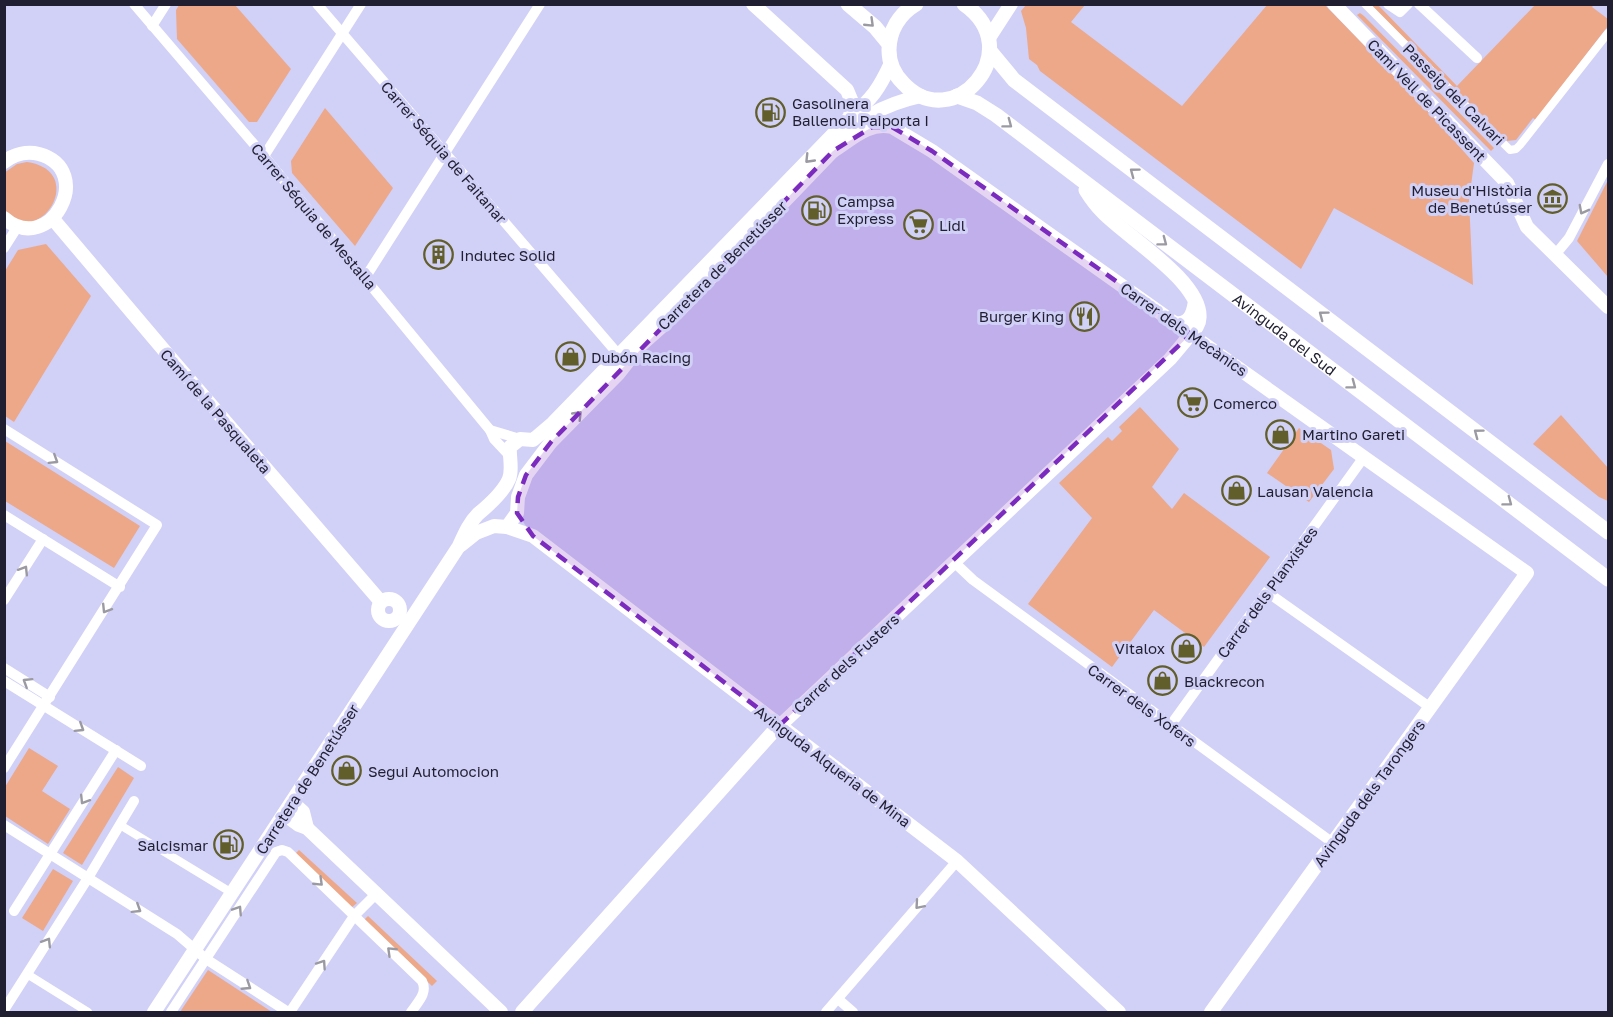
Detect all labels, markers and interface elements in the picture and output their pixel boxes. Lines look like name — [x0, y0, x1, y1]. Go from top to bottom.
one-way arrow — [863, 15, 874, 26]
street label: Camí Vell de Picassent — [1364, 35, 1490, 165]
street label: Passeig del Calvari — [1400, 40, 1508, 148]
street label: Carrer Séquia de Faitanar — [377, 77, 511, 227]
place label: Gasolinera Ballenoil Paiporta I — [792, 94, 929, 129]
fuel station icon: Gasolinera Ballenoil Paiporta I — [755, 96, 787, 128]
one-way arrow — [1001, 117, 1012, 128]
street label: Carrer Séquia de Mestalla — [248, 139, 380, 293]
one-way arrow — [805, 152, 816, 162]
one-way arrow — [1130, 168, 1141, 179]
place label: Museu d'Història de Benetússer — [1411, 181, 1532, 216]
museum icon: Museu d'Història de Benetússer — [1537, 183, 1569, 215]
place label: Campsa Express — [837, 192, 895, 227]
fuel station icon: Campsa Express — [800, 194, 832, 226]
street label: Carretera de Benetússer — [654, 197, 790, 333]
one-way arrow — [1579, 204, 1590, 215]
supermarket icon: Lidl — [902, 209, 934, 241]
place label: Lidl — [939, 216, 966, 234]
one-way arrow — [1156, 234, 1167, 245]
building icon: Indutec Solid — [423, 239, 455, 271]
place label: Indutec Solid — [460, 246, 556, 264]
street label: Carrer dels Mecànics — [1117, 278, 1251, 380]
street label: Avinguda del Sud — [1229, 289, 1340, 379]
restaurant icon: Burger King — [1069, 300, 1101, 332]
place label: Burger King — [979, 307, 1064, 325]
one-way arrow — [1319, 311, 1330, 322]
shop icon: Dubón Racing — [554, 341, 586, 373]
street label: Camí de la Pasqualeta — [157, 345, 275, 477]
place label: Dubón Racing — [591, 348, 691, 366]
one-way arrow — [1345, 377, 1356, 388]
supermarket icon: Comerco — [1176, 387, 1208, 419]
place label: Comerco — [1213, 394, 1277, 412]
one-way arrow — [571, 412, 582, 422]
shop icon: Martino Gareti — [1265, 418, 1297, 450]
place label: Martino Gareti — [1302, 425, 1405, 443]
one-way arrow — [1474, 430, 1485, 441]
one-way arrow — [48, 452, 58, 464]
shop icon: Lausan Valencia — [1220, 475, 1252, 507]
place label: Lausan Valencia — [1257, 482, 1374, 500]
one-way arrow — [1501, 495, 1512, 506]
street label: Carrer dels Planxistes — [1213, 523, 1321, 661]
one-way arrow — [16, 566, 28, 576]
one-way arrow — [102, 602, 113, 613]
street label: Carrer dels Fusters — [790, 610, 902, 716]
shop icon: Vitalox — [1170, 632, 1202, 664]
place label: Vitalox — [1115, 639, 1165, 657]
street label: Carrer dels Xofers — [1084, 660, 1200, 750]
shop icon: Blackrecon — [1147, 665, 1179, 697]
place label: Blackrecon — [1184, 672, 1265, 690]
one-way arrow — [23, 678, 33, 690]
street label: Carretera de Benetússer — [252, 700, 362, 857]
street label: Avinguda Alqueria de Mina — [752, 702, 914, 830]
street label: Avinguda dels Tarongers — [1310, 716, 1428, 870]
one-way arrow — [73, 721, 84, 732]
shop icon: Segui Automocion — [331, 755, 363, 787]
place label: Segui Automocion — [368, 762, 499, 780]
one-way arrow — [80, 794, 92, 804]
fuel station icon: Salcismar — [213, 829, 245, 861]
place label: Salcismar — [138, 836, 208, 854]
one-way arrow — [312, 875, 322, 886]
one-way arrow — [915, 898, 926, 909]
one-way arrow — [131, 902, 142, 913]
one-way arrow — [231, 905, 242, 916]
one-way arrow — [40, 938, 51, 949]
one-way arrow — [387, 947, 397, 958]
one-way arrow — [315, 960, 326, 971]
one-way arrow — [240, 978, 251, 989]

